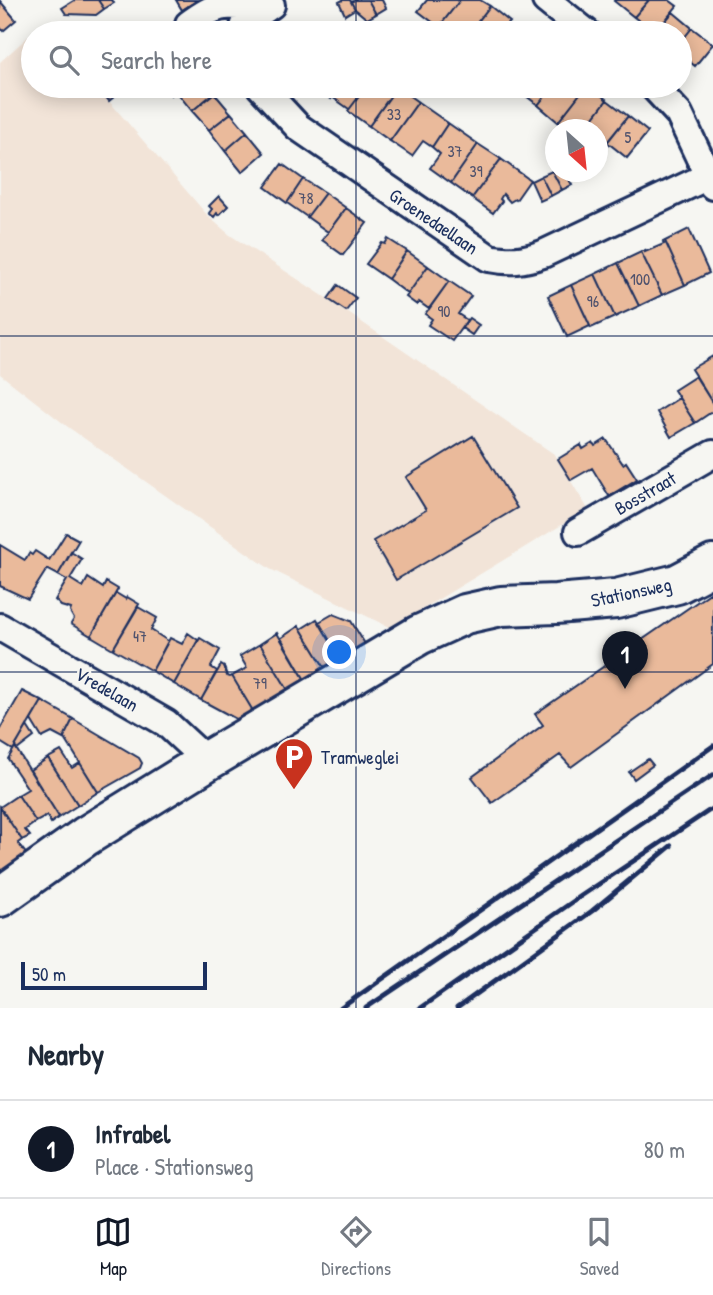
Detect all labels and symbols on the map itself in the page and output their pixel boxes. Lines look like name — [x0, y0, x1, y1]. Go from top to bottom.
house number: 33 — [387, 103, 401, 125]
north arrow — [545, 119, 608, 182]
house number: 5 — [625, 126, 632, 148]
house number: 37 — [447, 140, 463, 162]
house number: 39 — [469, 160, 483, 182]
street label: Groenedaellaan — [384, 182, 484, 260]
house number: 78 — [299, 187, 313, 209]
house number: 100 — [630, 268, 650, 290]
house number: 96 — [587, 290, 599, 312]
house number: 90 — [437, 300, 451, 322]
street label: Bosstraat — [609, 465, 681, 521]
street label: Stationsweg — [588, 571, 674, 613]
house number: 47 — [133, 625, 147, 647]
pin: 1 — [602, 631, 648, 689]
your location — [322, 635, 356, 669]
street label: Vredelaan — [71, 660, 143, 718]
house number: 79 — [253, 672, 267, 694]
parking icon: Tramweglei — [273, 736, 315, 791]
place label: Tramweglei — [321, 744, 399, 770]
scale bar — [21, 959, 206, 991]

